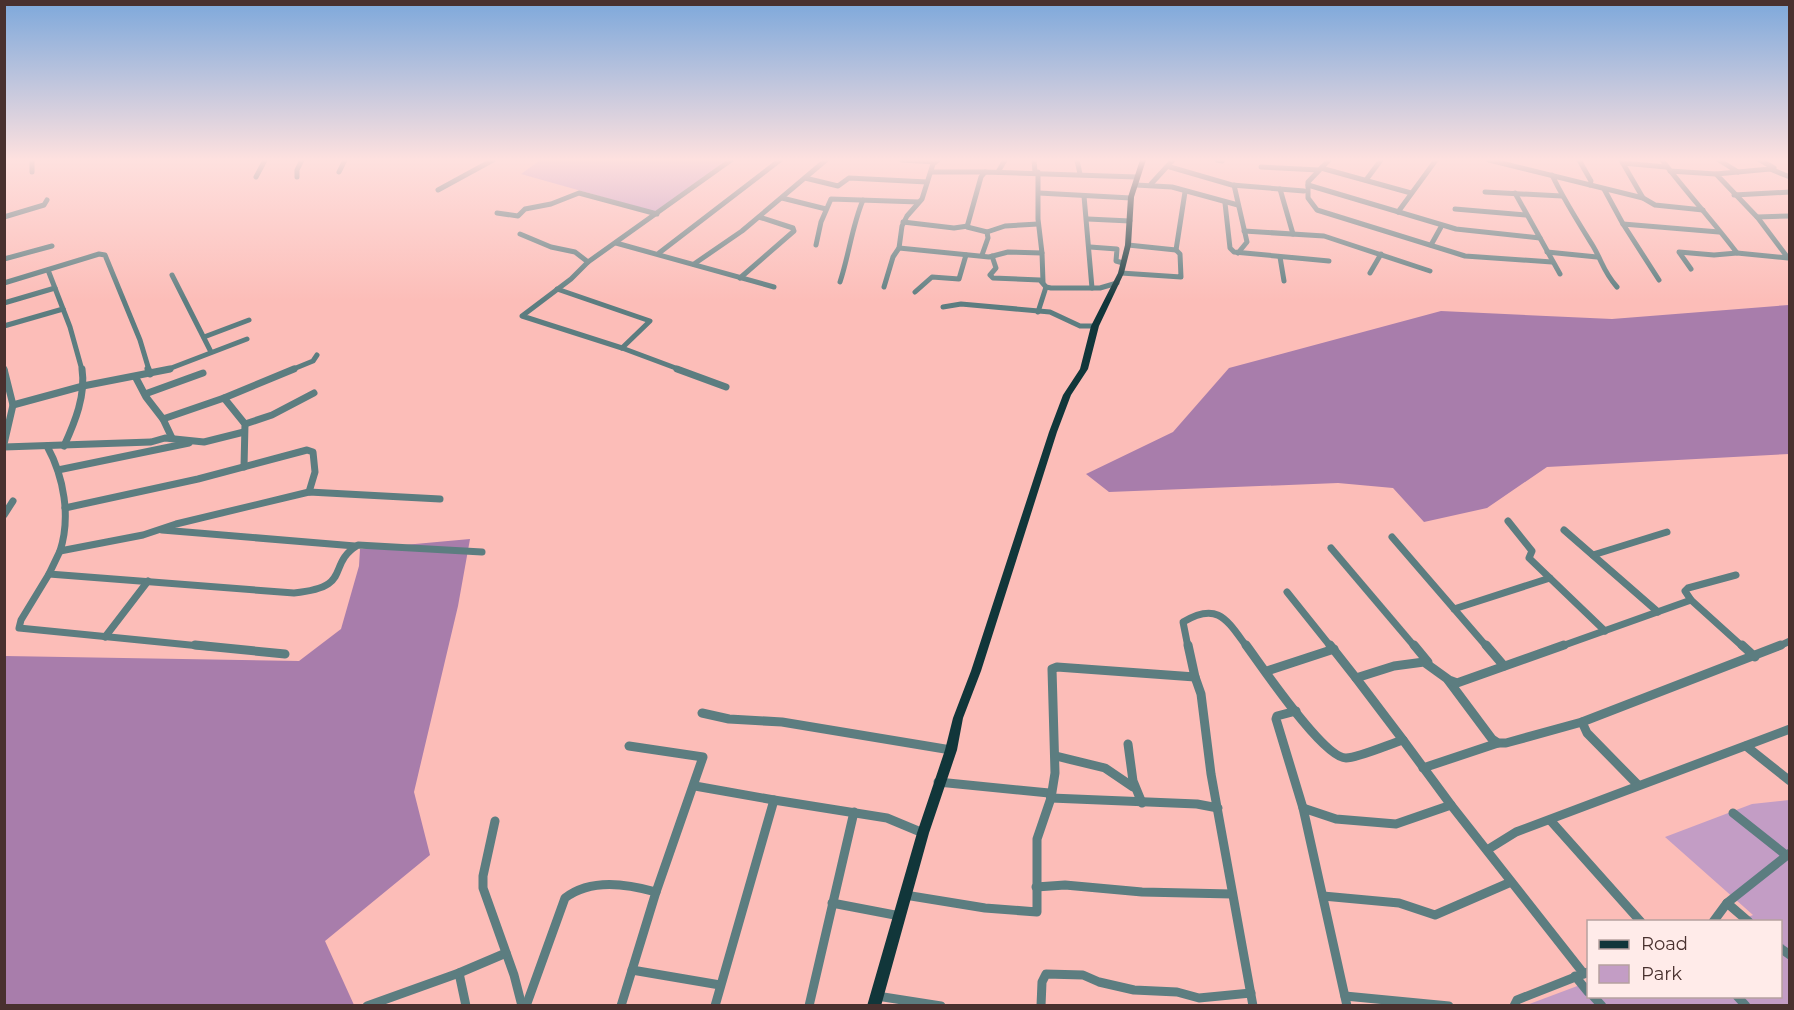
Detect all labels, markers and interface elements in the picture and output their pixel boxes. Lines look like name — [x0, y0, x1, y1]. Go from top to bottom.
legend — [1587, 920, 1782, 998]
text: Road — [1641, 933, 1688, 955]
text: Park — [1641, 963, 1682, 985]

